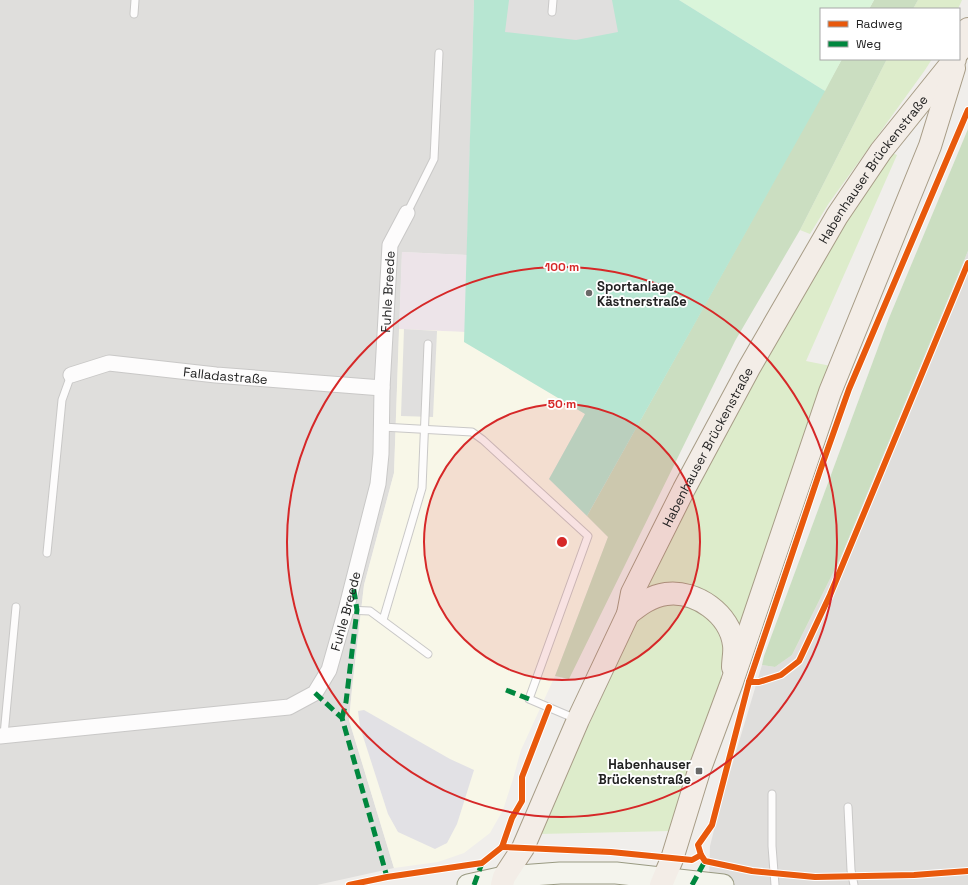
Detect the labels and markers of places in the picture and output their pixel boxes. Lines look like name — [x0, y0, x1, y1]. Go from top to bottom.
place label: Sportanlage Kästnerstraße — [597, 278, 687, 310]
marker: Sportanlage Kästnerstraße — [584, 288, 594, 298]
centre of rings — [555, 535, 569, 549]
place label: Habenhauser Brückenstraße — [598, 756, 691, 788]
marker: Habenhauser Brückenstraße — [694, 766, 704, 776]

